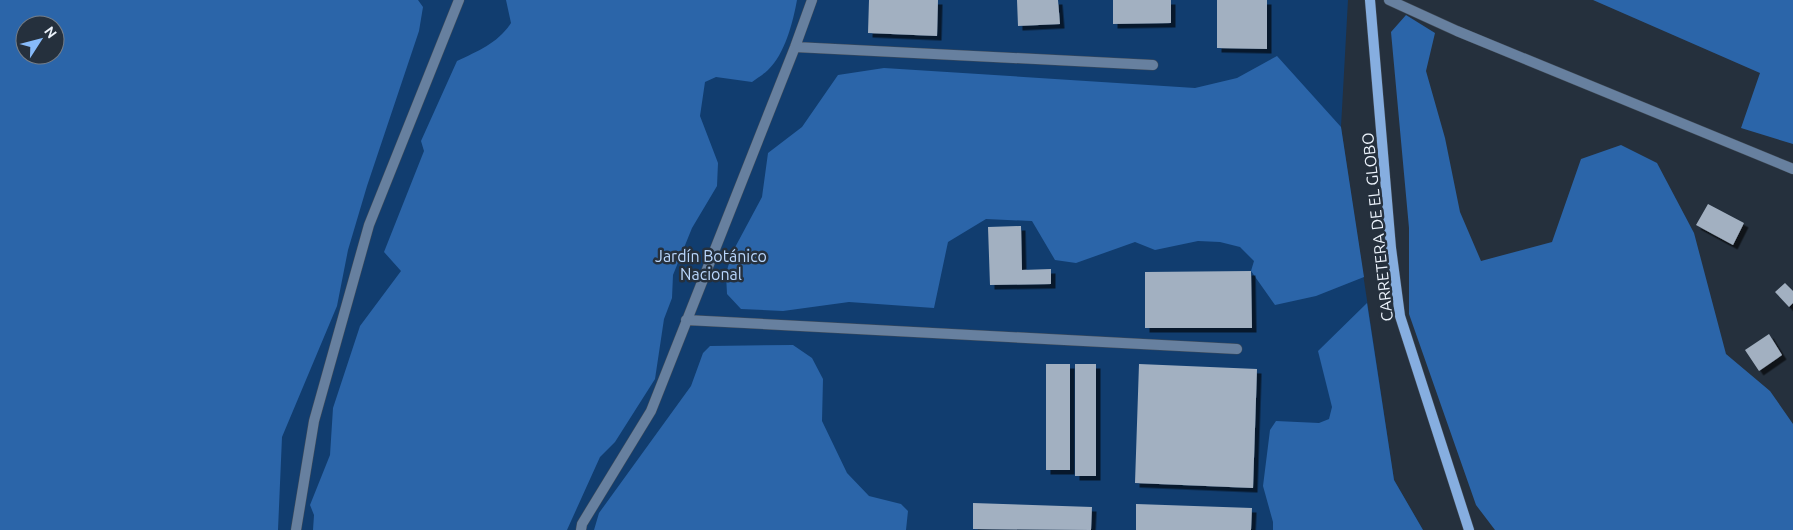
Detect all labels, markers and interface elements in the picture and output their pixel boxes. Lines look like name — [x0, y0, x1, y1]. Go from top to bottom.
north arrow — [15, 15, 65, 65]
text: N — [41, 23, 60, 41]
street label: CARRETERA DE EL GLOBO — [1358, 132, 1396, 322]
park label: Jardín Botánico Nacional — [655, 247, 767, 283]

